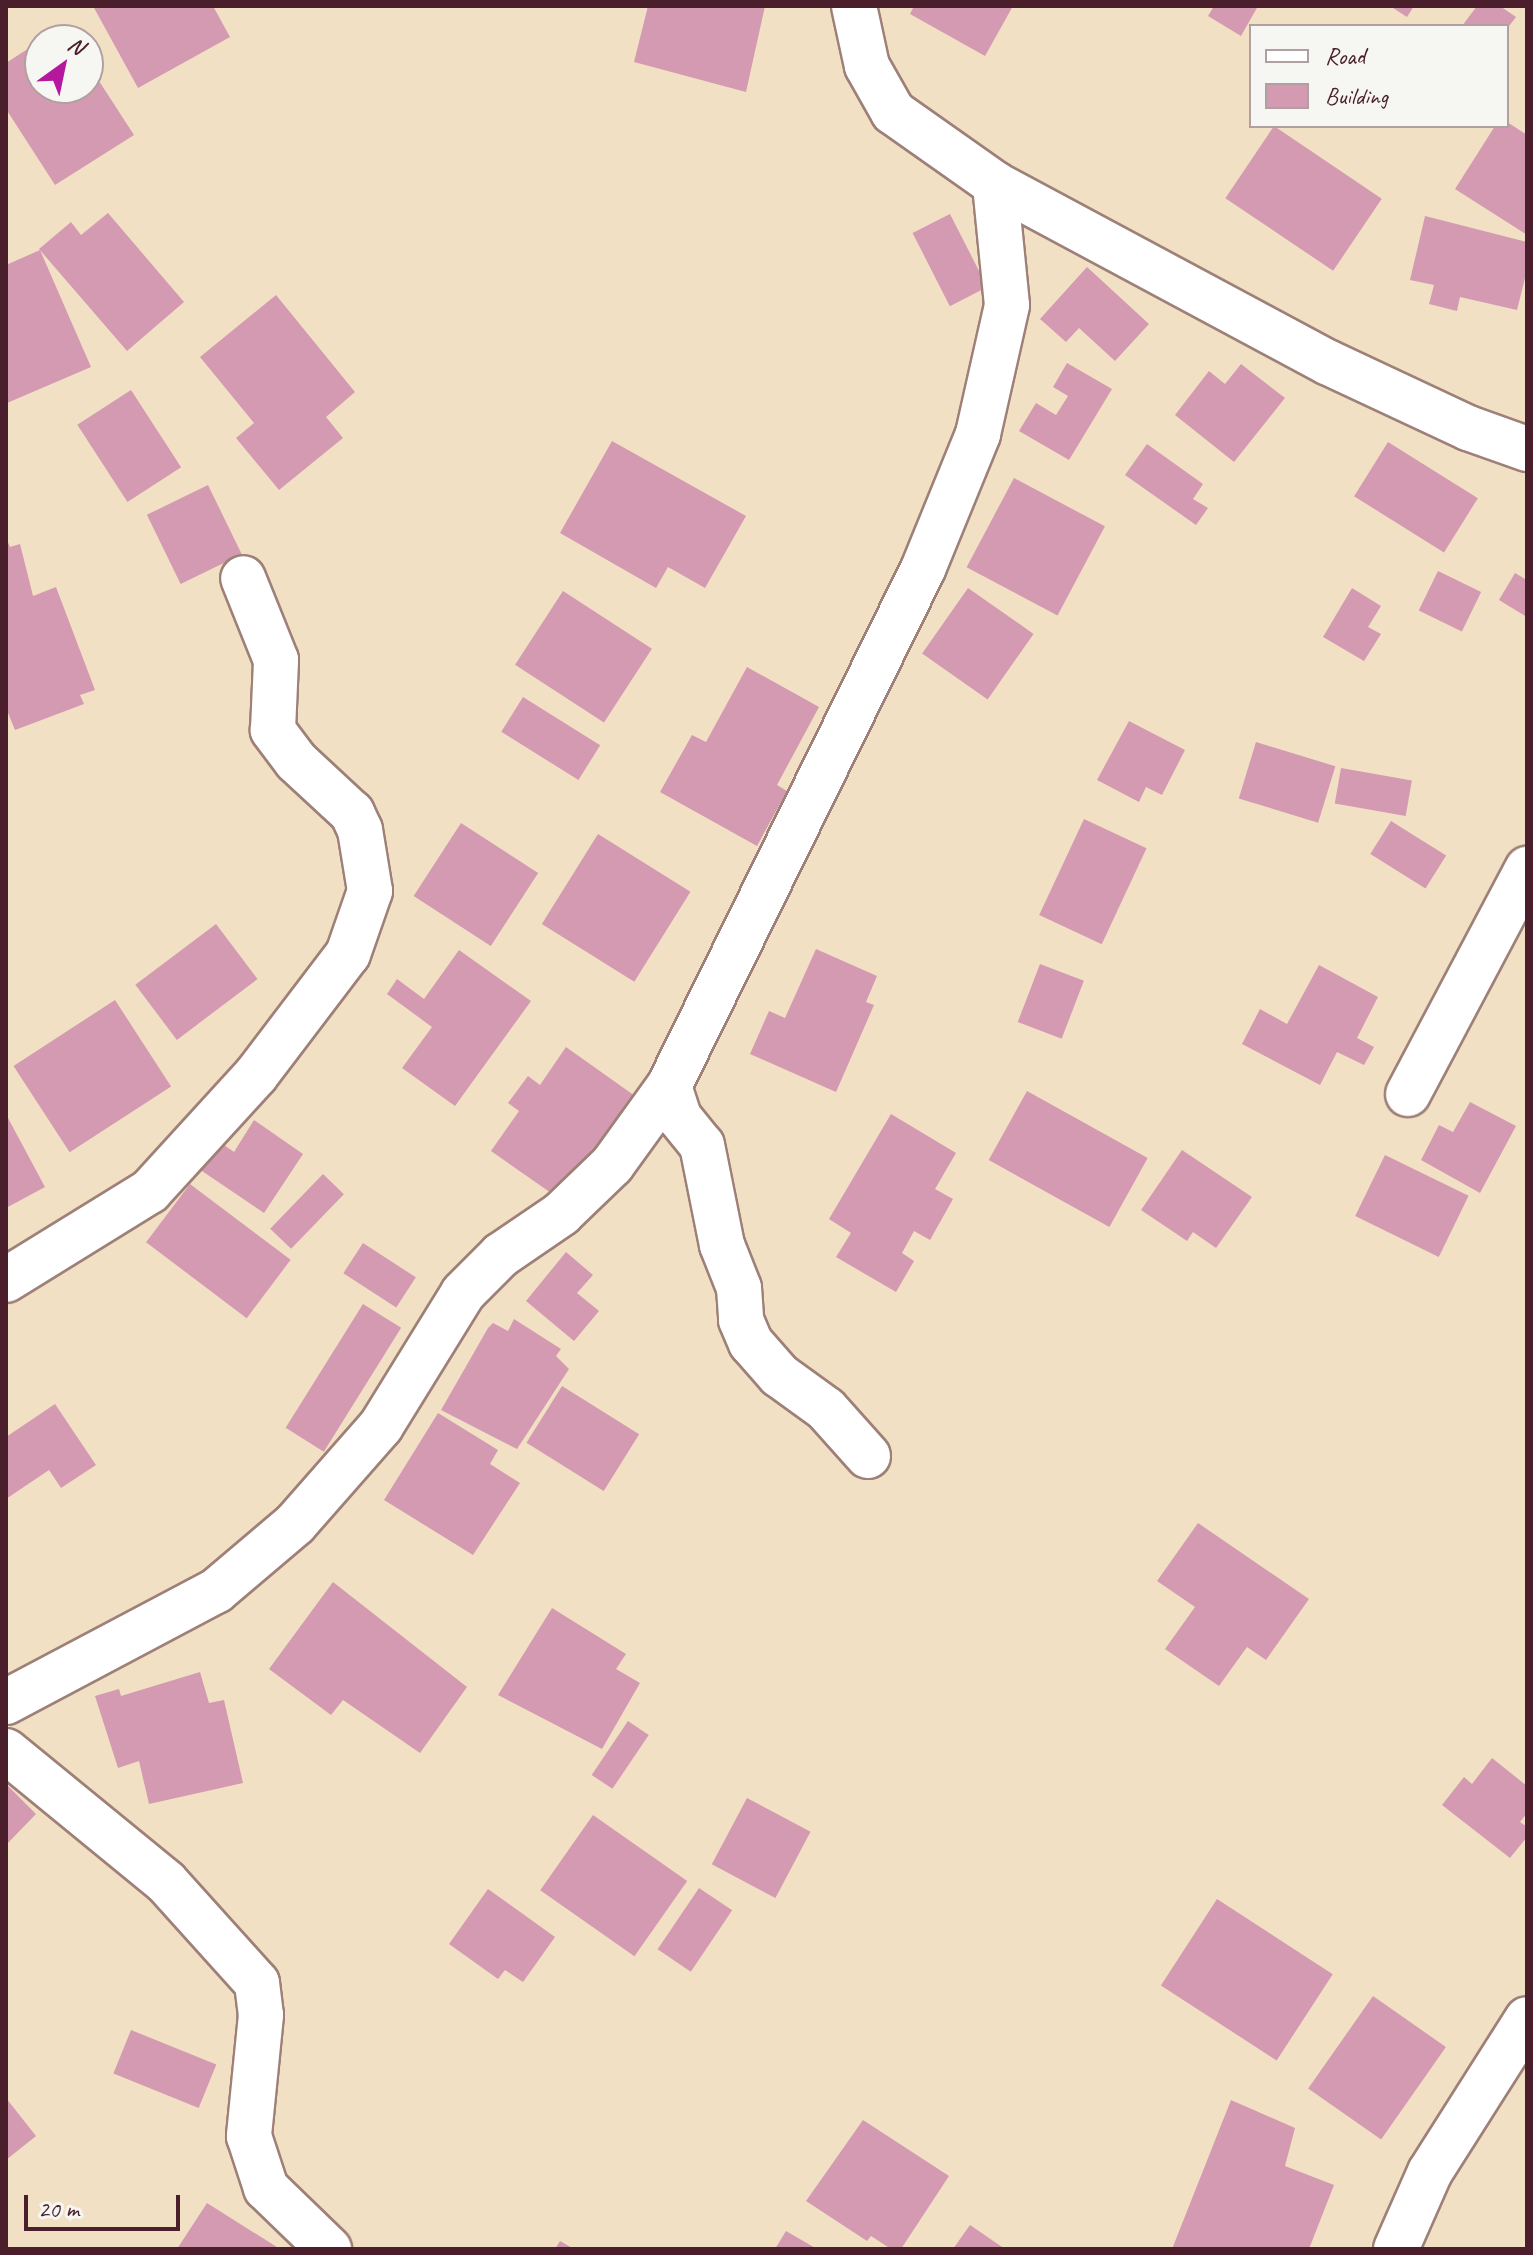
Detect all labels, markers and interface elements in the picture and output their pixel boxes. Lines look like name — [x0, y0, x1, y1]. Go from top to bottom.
north arrow — [24, 24, 104, 104]
legend — [1249, 24, 1509, 128]
text: N — [63, 30, 89, 61]
text: Road — [1325, 41, 1365, 71]
text: Building — [1325, 81, 1388, 111]
scale bar — [28, 2179, 184, 2229]
text: 20 m — [38, 2194, 79, 2224]

